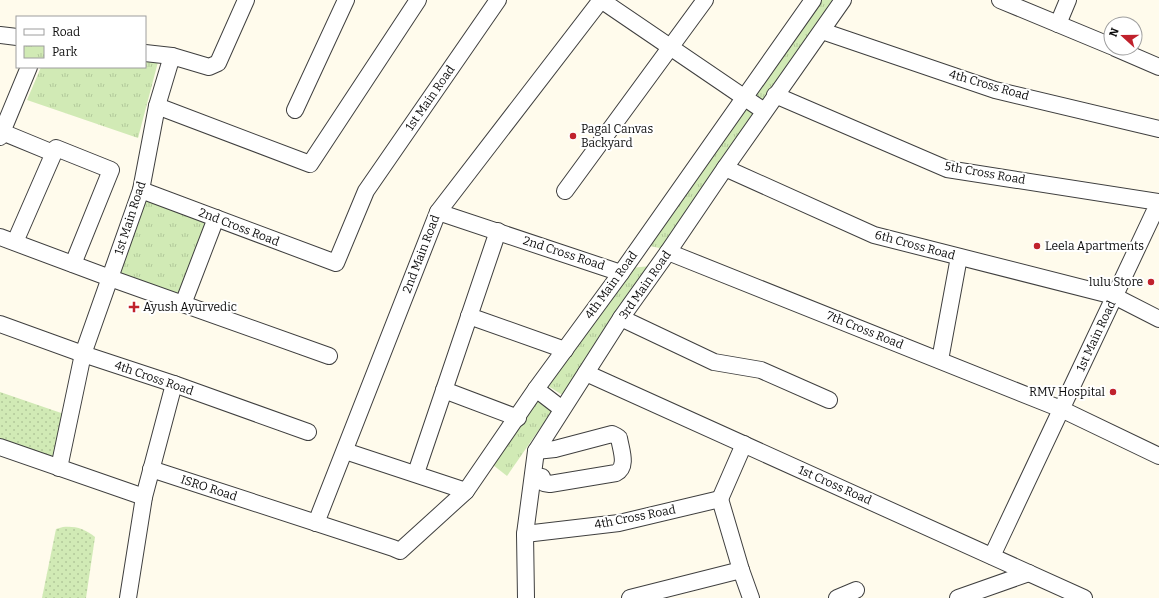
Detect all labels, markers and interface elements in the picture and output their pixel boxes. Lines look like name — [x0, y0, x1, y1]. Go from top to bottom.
legend — [16, 16, 146, 68]
north arrow — [1103, 16, 1143, 56]
text: Road — [52, 25, 80, 39]
text: N — [1107, 26, 1122, 39]
text: Park — [52, 45, 78, 59]
street label: 1st Main Road — [402, 63, 458, 133]
street label: 4th Cross Road — [947, 67, 1031, 103]
place label: Pagal Canvas Backyard — [581, 122, 653, 150]
marker: Pagal Canvas Backyard — [568, 131, 578, 141]
street label: 5th Cross Road — [943, 159, 1027, 187]
street label: 1st Main Road — [112, 180, 148, 256]
street label: 2nd Cross Road — [197, 205, 281, 249]
street label: 2nd Main Road — [400, 213, 442, 295]
street label: 6th Cross Road — [873, 228, 957, 262]
street label: 2nd Cross Road — [521, 233, 607, 273]
place label: Leela Apartments — [1045, 239, 1144, 253]
marker: Leela Apartments — [1032, 241, 1042, 251]
street label: 3rd Main Road — [616, 248, 674, 322]
street label: 4th Main Road — [582, 249, 640, 321]
place label: lulu Store — [1089, 275, 1143, 289]
marker: lulu Store — [1146, 277, 1156, 287]
street label: 1st Main Road — [1074, 299, 1118, 373]
place label: Ayush Ayurvedic — [143, 300, 237, 314]
marker: Ayush Ayurvedic — [128, 301, 140, 313]
street label: 7th Cross Road — [825, 308, 905, 352]
street label: 4th Cross Road — [113, 358, 195, 398]
place label: RMV Hospital — [1029, 385, 1106, 399]
marker: RMV Hospital — [1108, 387, 1118, 397]
street label: 1st Cross Road — [796, 463, 874, 507]
street label: ISRO Road — [179, 472, 239, 504]
street label: 4th Cross Road — [593, 502, 677, 532]

